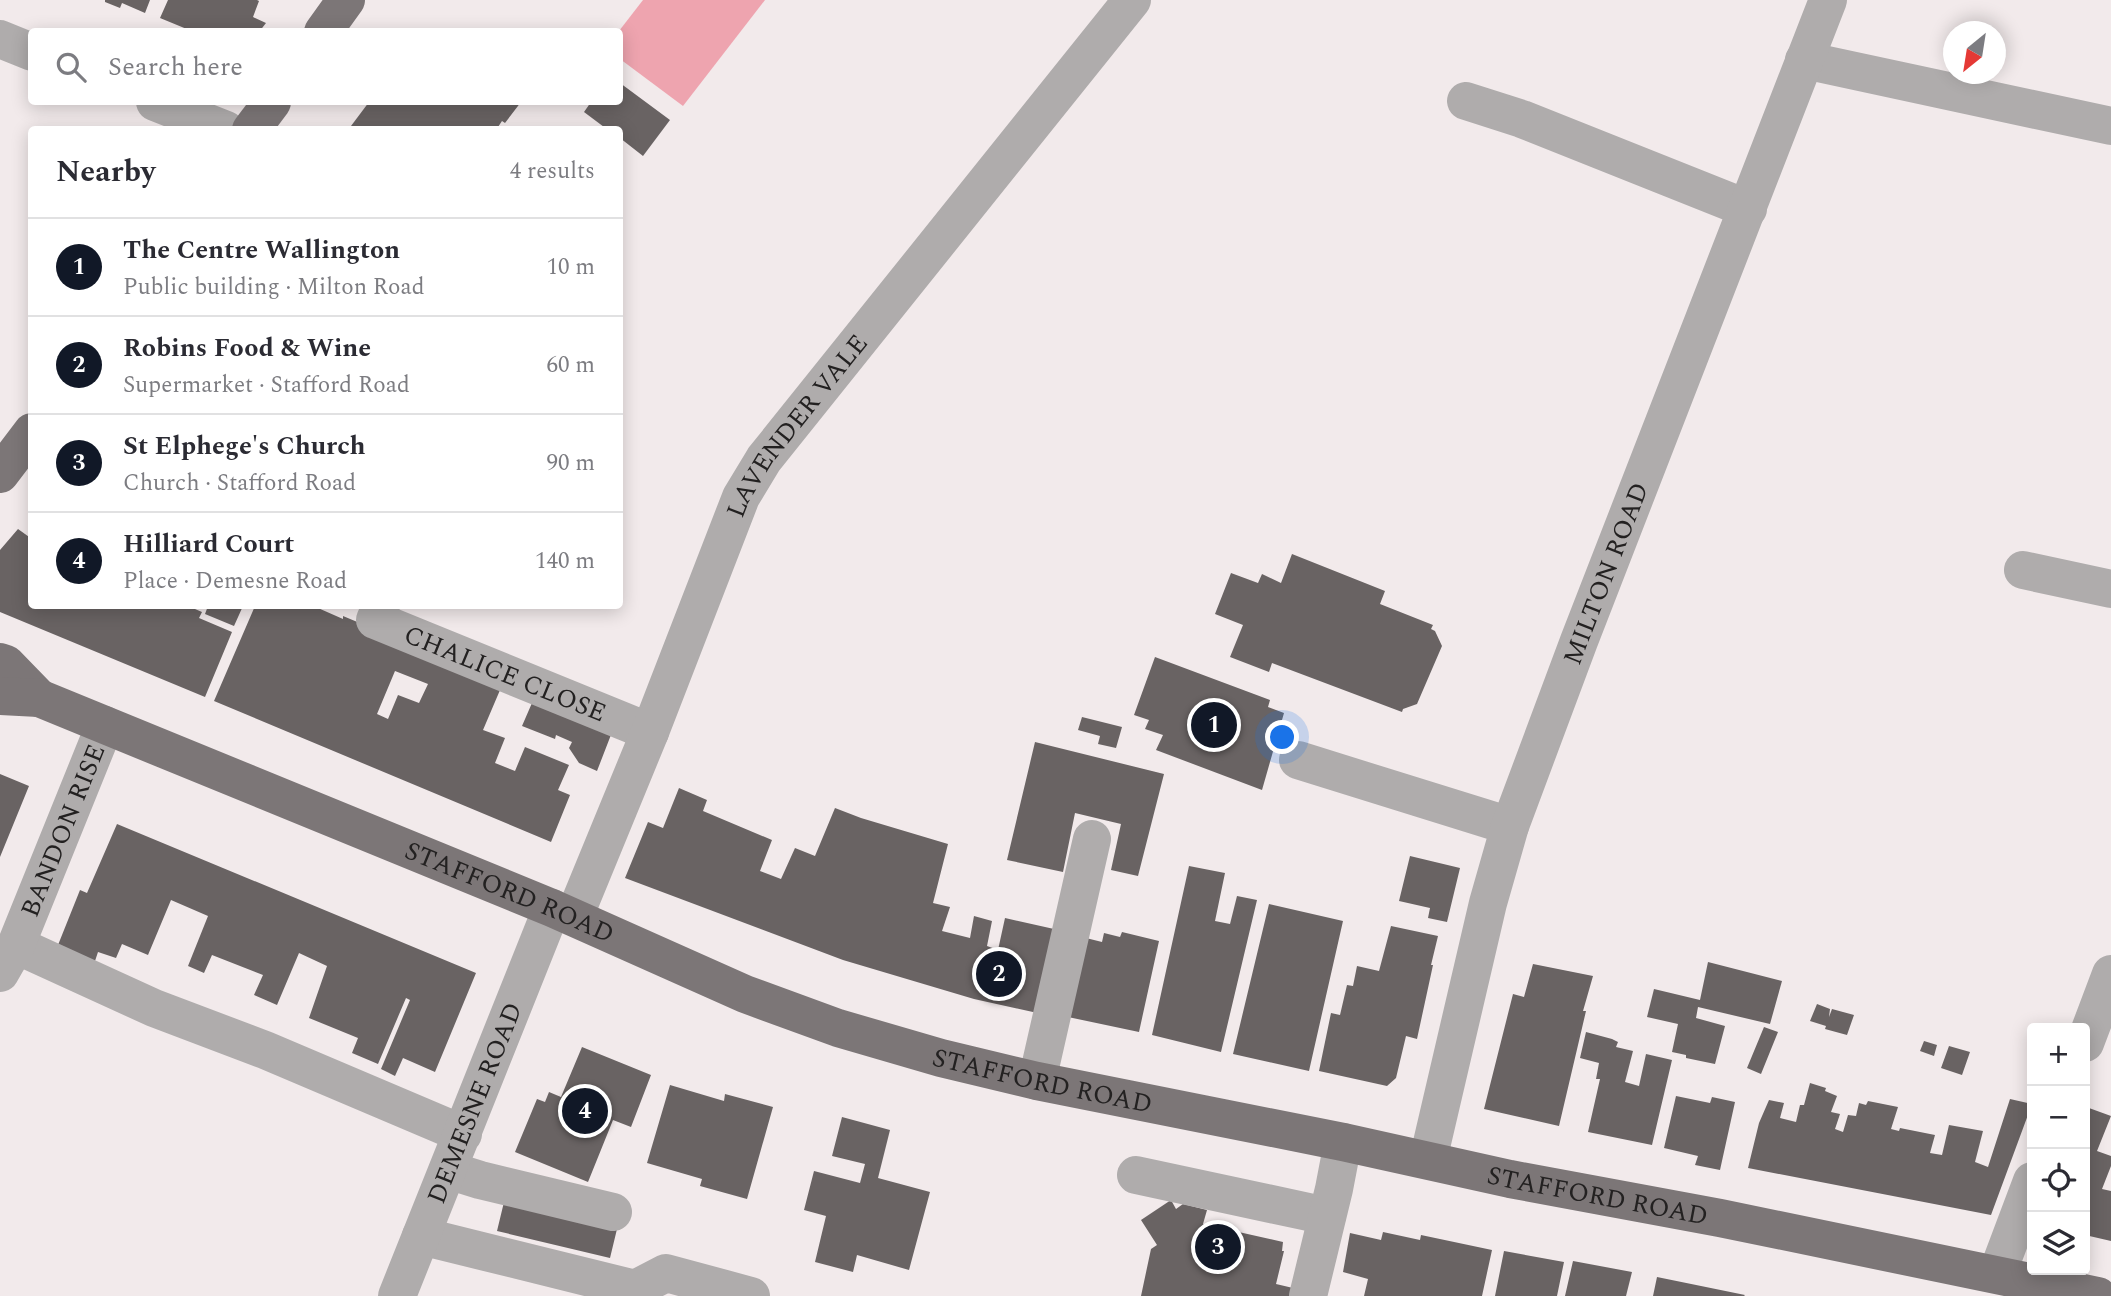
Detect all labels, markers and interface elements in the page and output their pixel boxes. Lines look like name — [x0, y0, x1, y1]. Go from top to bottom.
north arrow — [1943, 21, 2006, 84]
search box — [28, 28, 623, 105]
text: Search here — [108, 47, 243, 87]
icon: search — [52, 48, 90, 86]
text: Nearby — [56, 149, 155, 195]
text: 4 results — [510, 154, 595, 189]
text: The Centre Wallington — [123, 230, 400, 270]
text: 1 — [73, 250, 85, 285]
text: 10 m — [546, 250, 595, 285]
text: Public building · Milton Road — [123, 270, 425, 305]
street label: LAVENDER VALE — [716, 325, 878, 524]
text: Robins Food & Wine — [123, 328, 371, 368]
text: 2 — [73, 348, 85, 383]
text: 60 m — [546, 348, 595, 383]
text: Supermarket · Stafford Road — [123, 368, 410, 403]
text: St Elphege's Church — [123, 426, 366, 466]
text: 3 — [73, 446, 85, 481]
text: 90 m — [546, 446, 595, 481]
text: Church · Stafford Road — [123, 466, 356, 501]
street label: MILTON ROAD — [1553, 476, 1660, 671]
text: Hilliard Court — [123, 524, 294, 564]
text: 4 — [73, 544, 85, 579]
text: 140 m — [535, 544, 595, 579]
text: Place · Demesne Road — [123, 564, 347, 599]
street label: CHALICE CLOSE — [398, 615, 612, 733]
pin: 1 — [1191, 699, 1237, 751]
your location — [1265, 720, 1299, 754]
street label: BANDON RISE — [10, 738, 116, 923]
street label: STAFFORD ROAD — [398, 831, 621, 954]
pin: 2 — [976, 948, 1022, 1000]
street label: DEMESNE ROAD — [417, 997, 533, 1210]
map controls — [2027, 1023, 2090, 1275]
button: + — [2027, 1023, 2090, 1086]
street label: STAFFORD ROAD — [928, 1038, 1156, 1125]
pin: 4 — [562, 1085, 608, 1137]
button: − — [2027, 1086, 2090, 1149]
button: locate — [2027, 1149, 2090, 1212]
street label: STAFFORD ROAD — [1483, 1156, 1711, 1236]
button: layers — [2027, 1212, 2090, 1275]
pin: 3 — [1195, 1221, 1241, 1273]

